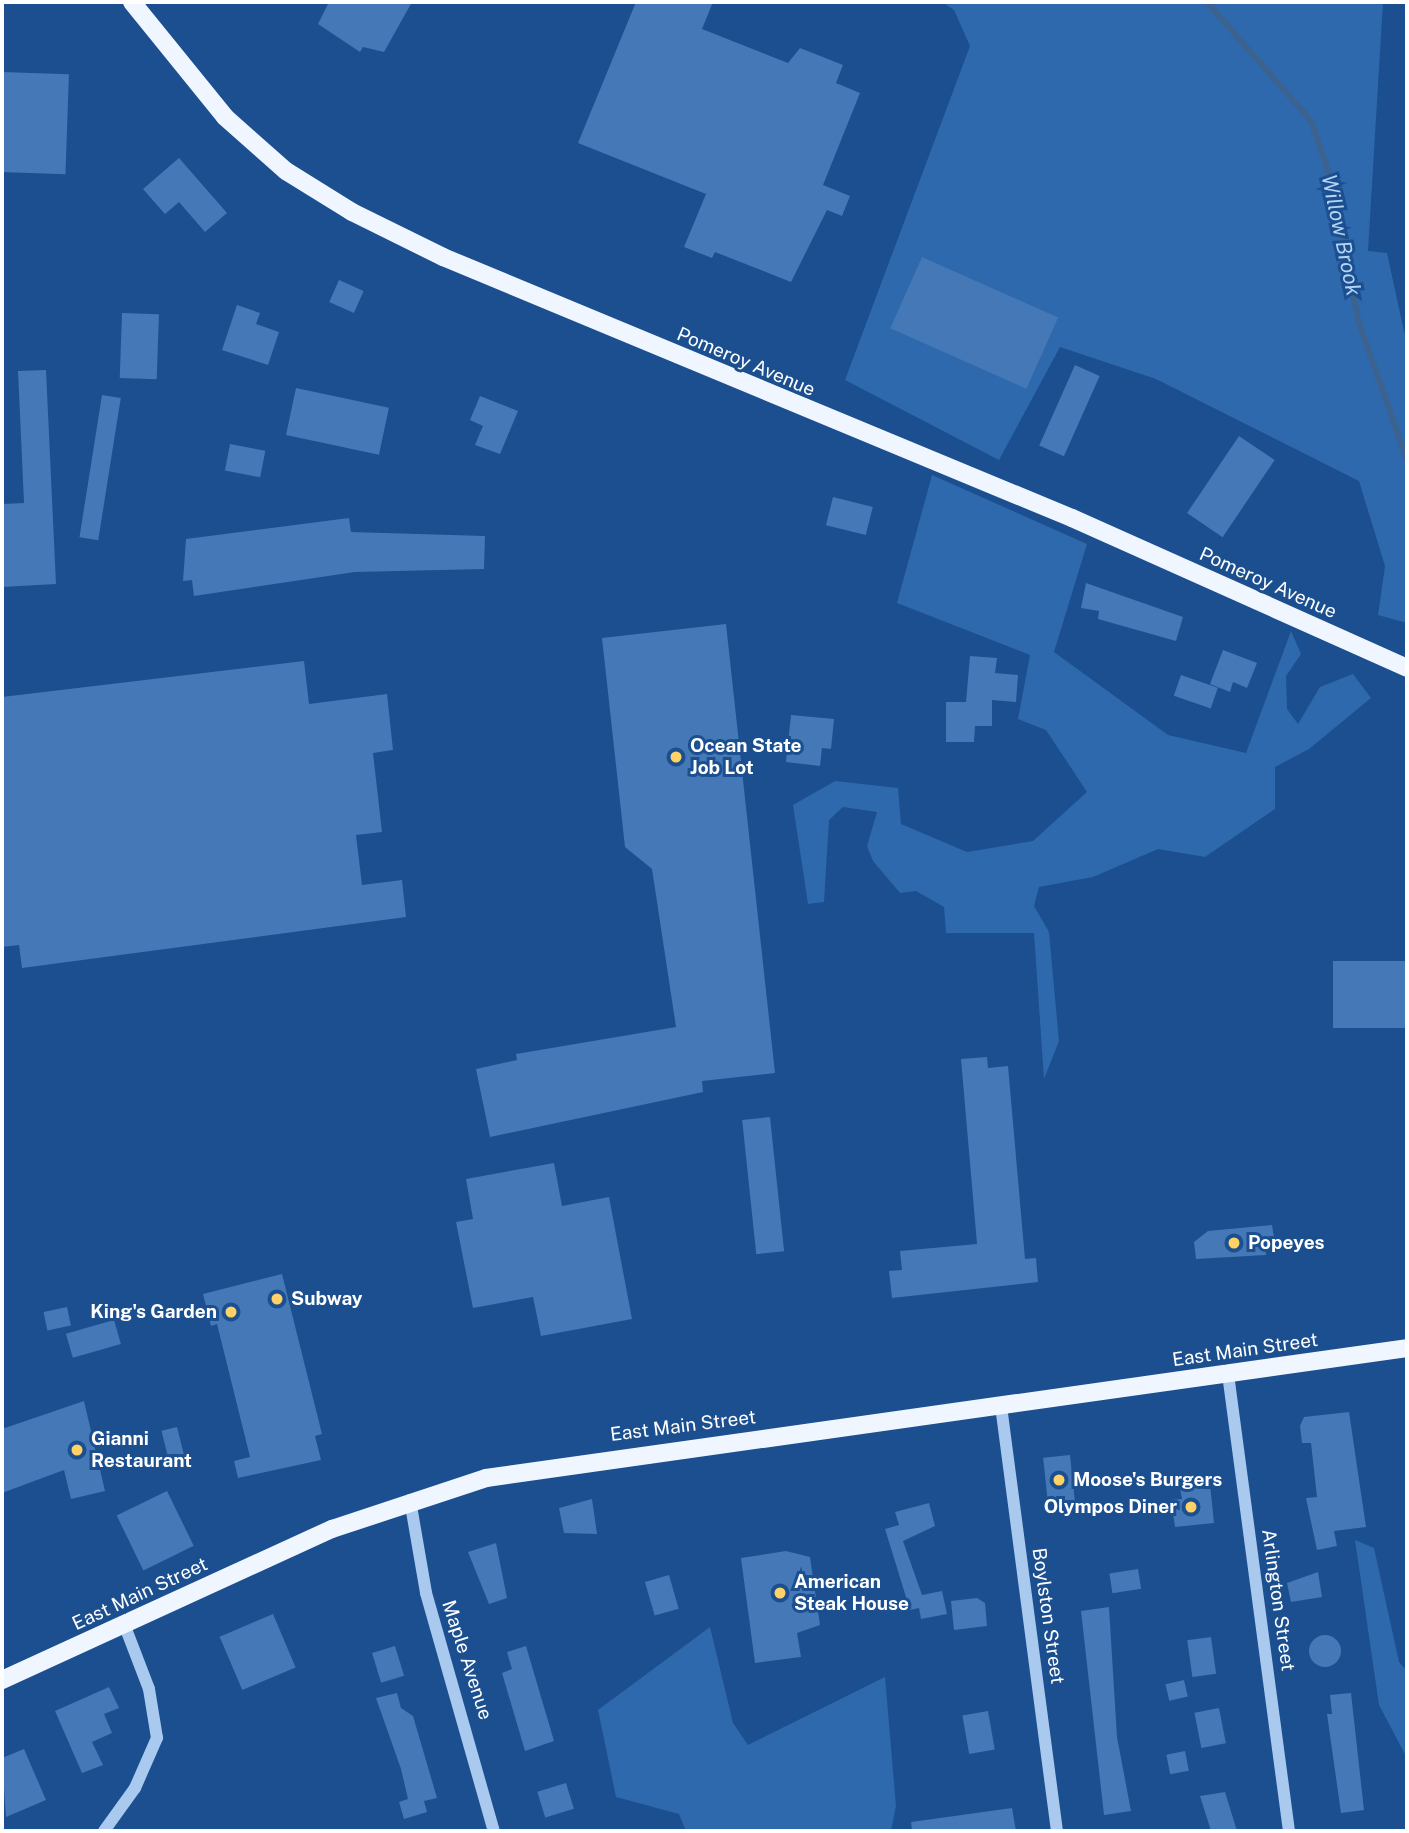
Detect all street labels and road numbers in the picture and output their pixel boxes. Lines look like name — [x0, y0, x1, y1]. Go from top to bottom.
street label: Pomeroy Avenue — [674, 323, 818, 401]
street label: Pomeroy Avenue — [1196, 543, 1340, 623]
street label: East Main Street — [1171, 1329, 1319, 1371]
street label: East Main Street — [609, 1406, 757, 1446]
street label: Arlington Street — [1257, 1527, 1299, 1673]
street label: Boylston Street — [1027, 1546, 1069, 1686]
street label: East Main Street — [69, 1553, 211, 1635]
street label: Maple Avenue — [437, 1597, 497, 1723]

